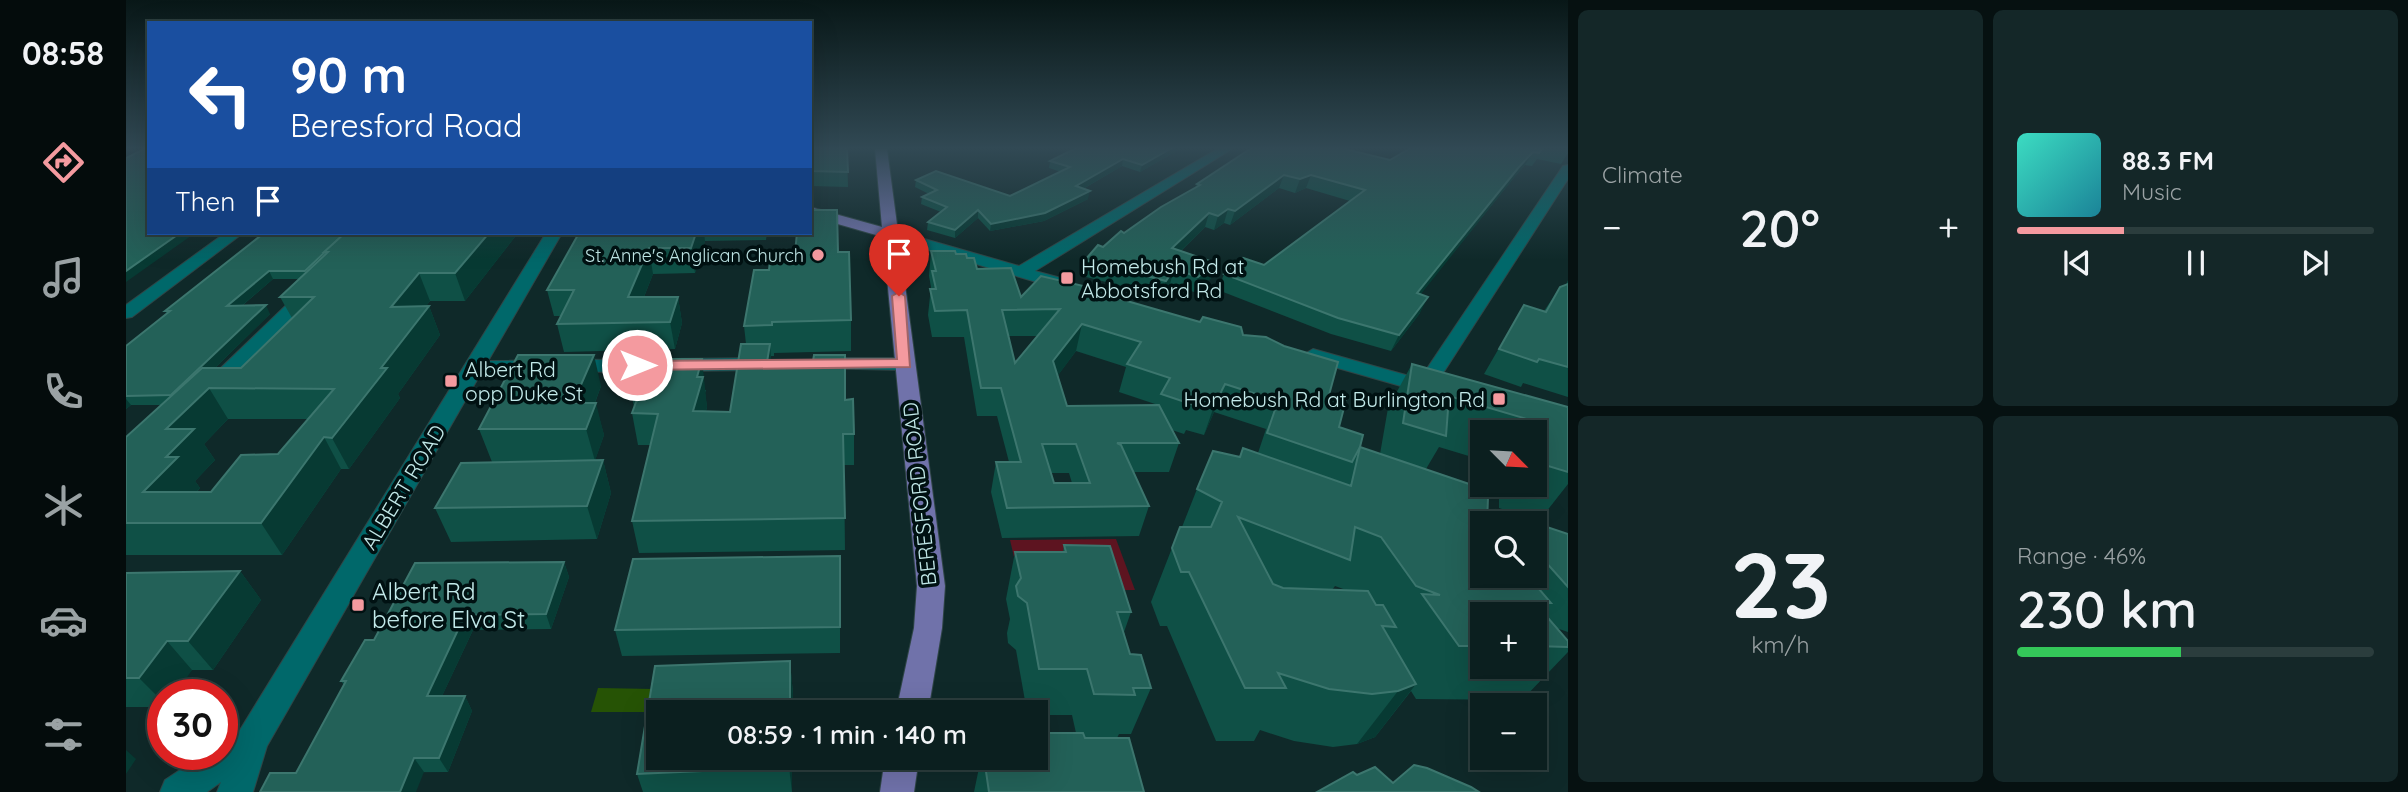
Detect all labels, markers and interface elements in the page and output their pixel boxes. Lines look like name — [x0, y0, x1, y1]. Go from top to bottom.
text: 08:58 — [22, 33, 104, 73]
text: 90 m — [290, 44, 407, 105]
icon: left — [175, 49, 266, 140]
text: Beresford Road — [290, 105, 522, 145]
icon: directions — [39, 138, 88, 187]
text: 88.3 FM — [2122, 144, 2214, 177]
text: Climate — [1602, 160, 1683, 189]
text: Music — [2122, 177, 2182, 206]
icon: arrive — [249, 182, 287, 220]
text: Then — [175, 185, 235, 218]
text: 20° — [1739, 195, 1820, 260]
text: − — [1602, 203, 1622, 251]
text: + — [1938, 203, 1959, 251]
pin — [869, 224, 929, 296]
icon: arrive — [880, 235, 918, 273]
place label: St. Anne's Anglican Church — [585, 244, 804, 267]
icon: previous — [2058, 244, 2096, 282]
icon: pause — [2177, 244, 2215, 282]
icon: next — [2296, 244, 2334, 282]
marker: St. Anne's Anglican Church — [810, 247, 826, 263]
icon: music — [39, 253, 88, 302]
place label: Homebush Rd at Abbotsford Rd — [1081, 253, 1244, 303]
marker: Homebush Rd at Abbotsford Rd — [1059, 270, 1075, 286]
position arrow — [600, 328, 674, 402]
place label: Albert Rd opp Duke St — [465, 356, 583, 406]
icon: phone — [39, 367, 88, 416]
marker: Albert Rd opp Duke St — [443, 373, 459, 389]
place label: Homebush Rd at Burlington Rd — [1183, 386, 1485, 412]
marker: Homebush Rd at Burlington Rd — [1491, 391, 1507, 407]
street label: BERESFORD ROAD — [896, 401, 942, 587]
street label: ALBERT ROAD — [356, 420, 450, 554]
north arrow — [1470, 420, 1547, 497]
map controls — [1470, 420, 1547, 770]
icon: climate — [39, 481, 88, 530]
button: search — [1470, 511, 1547, 588]
text: 23 — [1730, 527, 1831, 641]
text: Range · 46% — [2017, 541, 2146, 570]
place label: Albert Rd before Elva St — [372, 576, 525, 634]
text: 230 km — [2017, 576, 2197, 641]
icon: car — [39, 596, 88, 645]
marker: Albert Rd before Elva St — [350, 597, 366, 613]
button: + — [1470, 602, 1547, 679]
text: km/h — [1751, 630, 1810, 659]
speed limit sign: 30 — [147, 679, 238, 770]
button: − — [1470, 693, 1547, 770]
icon: filters — [39, 710, 88, 759]
text: 08:59 · 1 min · 140 m — [727, 718, 967, 751]

